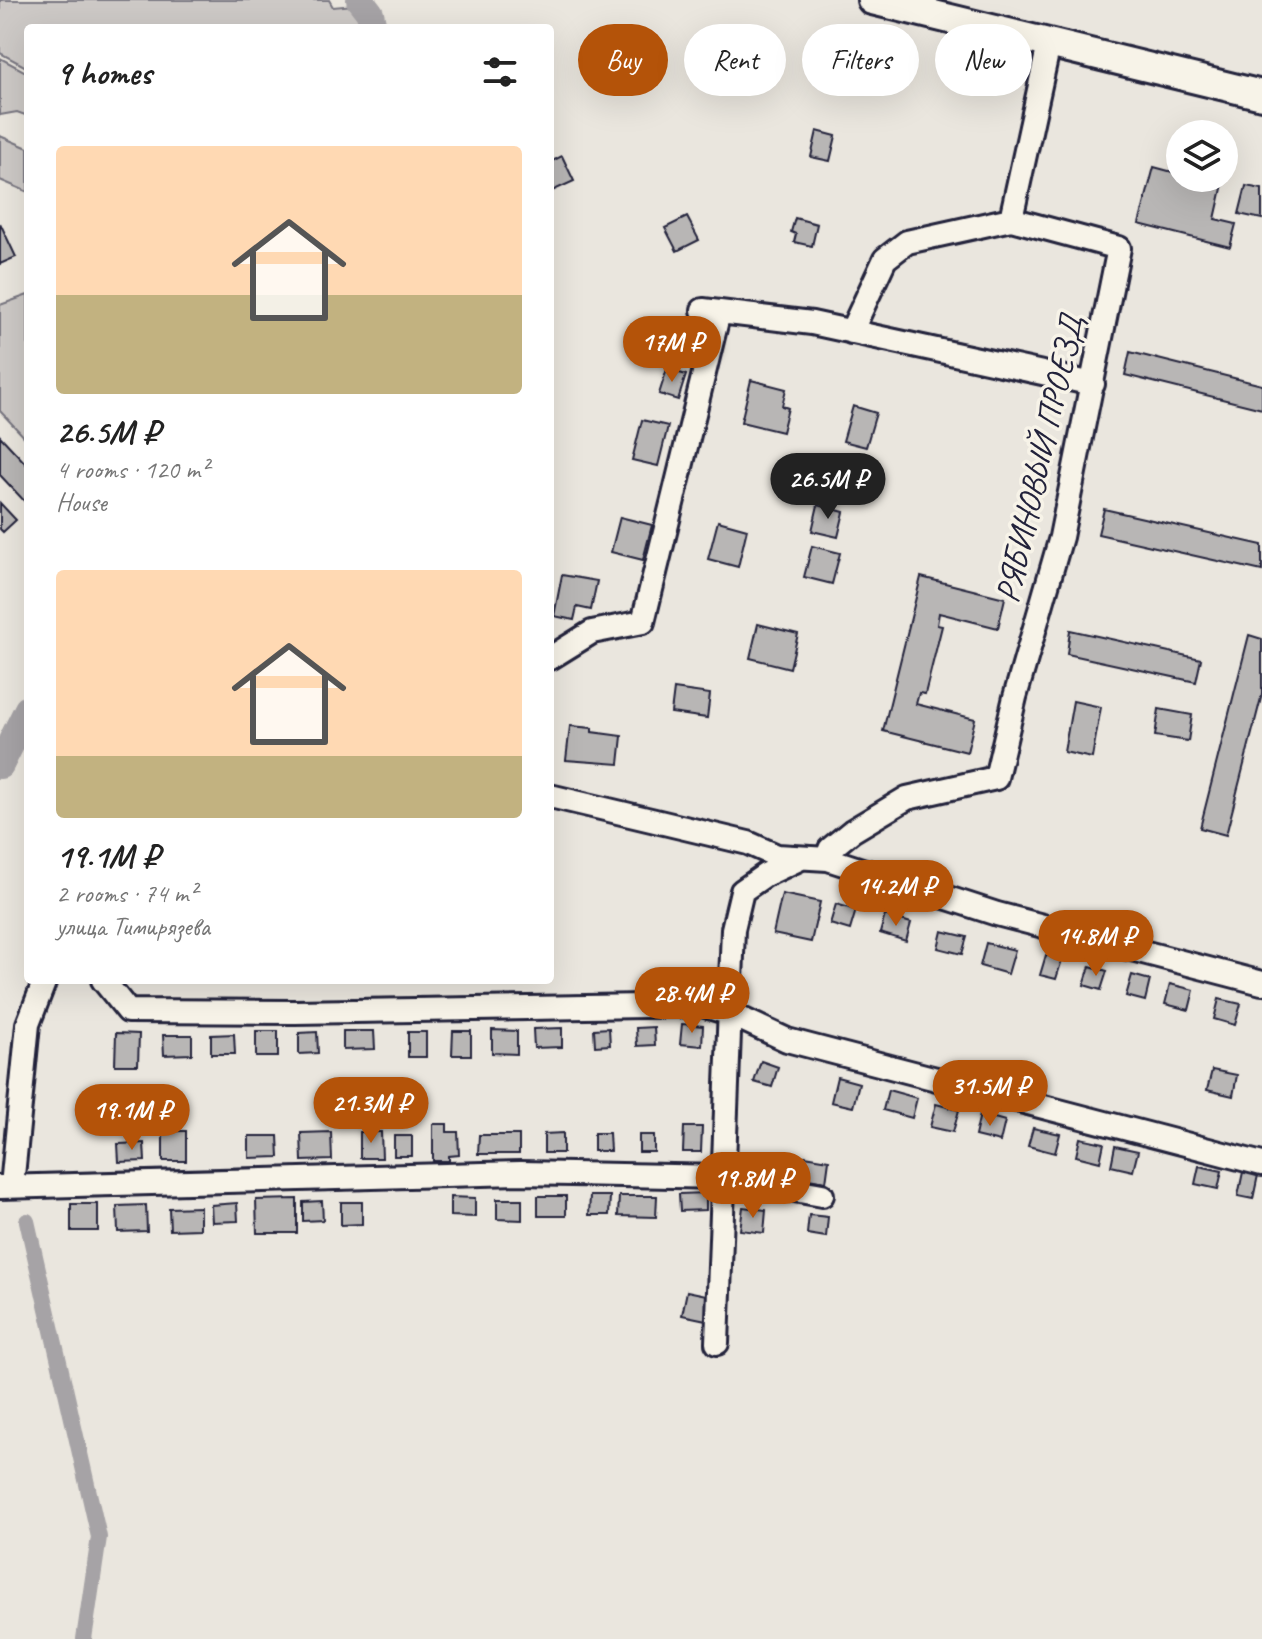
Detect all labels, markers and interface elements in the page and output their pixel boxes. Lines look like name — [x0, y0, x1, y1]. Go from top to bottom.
chip: Buy — [578, 24, 668, 96]
chip: Rent — [684, 24, 786, 96]
chip: Filters — [802, 24, 919, 96]
chip: New — [935, 24, 1032, 96]
icon: filters — [478, 50, 522, 94]
text: 9 homes — [56, 51, 152, 94]
map controls — [1166, 120, 1238, 192]
button: layers — [1166, 120, 1238, 192]
icon: home — [217, 198, 361, 342]
street label: РЯБИНОВЫЙ ПРОЕЗД — [985, 309, 1093, 606]
pin: 17M ₽ — [616, 316, 728, 384]
text: 17M ₽ — [641, 325, 703, 358]
text: 26.5M ₽ — [56, 410, 159, 453]
text: 4 rooms · 120 m² — [56, 453, 208, 486]
pin: 26.5M ₽ — [754, 453, 902, 521]
text: 26.5M ₽ — [788, 462, 868, 495]
text: House — [56, 486, 107, 519]
icon: home — [217, 622, 361, 766]
text: 19.1M ₽ — [56, 834, 159, 877]
pin: 14.2M ₽ — [822, 860, 970, 928]
text: 14.2M ₽ — [857, 869, 935, 902]
text: 2 rooms · 74 m² — [56, 877, 197, 910]
text: улица Тимирязева — [56, 910, 210, 943]
pin: 14.8M ₽ — [1022, 910, 1170, 978]
text: 14.8M ₽ — [1057, 919, 1135, 952]
pin: 28.4M ₽ — [618, 967, 766, 1035]
text: 28.4M ₽ — [653, 976, 731, 1009]
pin: 31.5M ₽ — [916, 1060, 1064, 1128]
text: 31.5M ₽ — [951, 1069, 1029, 1102]
pin: 21.3M ₽ — [297, 1077, 445, 1145]
pin: 19.1M ₽ — [58, 1084, 206, 1152]
text: 21.3M ₽ — [332, 1086, 410, 1119]
text: 19.1M ₽ — [93, 1093, 171, 1126]
pin: 19.8M ₽ — [679, 1152, 827, 1220]
text: 19.8M ₽ — [714, 1161, 792, 1194]

